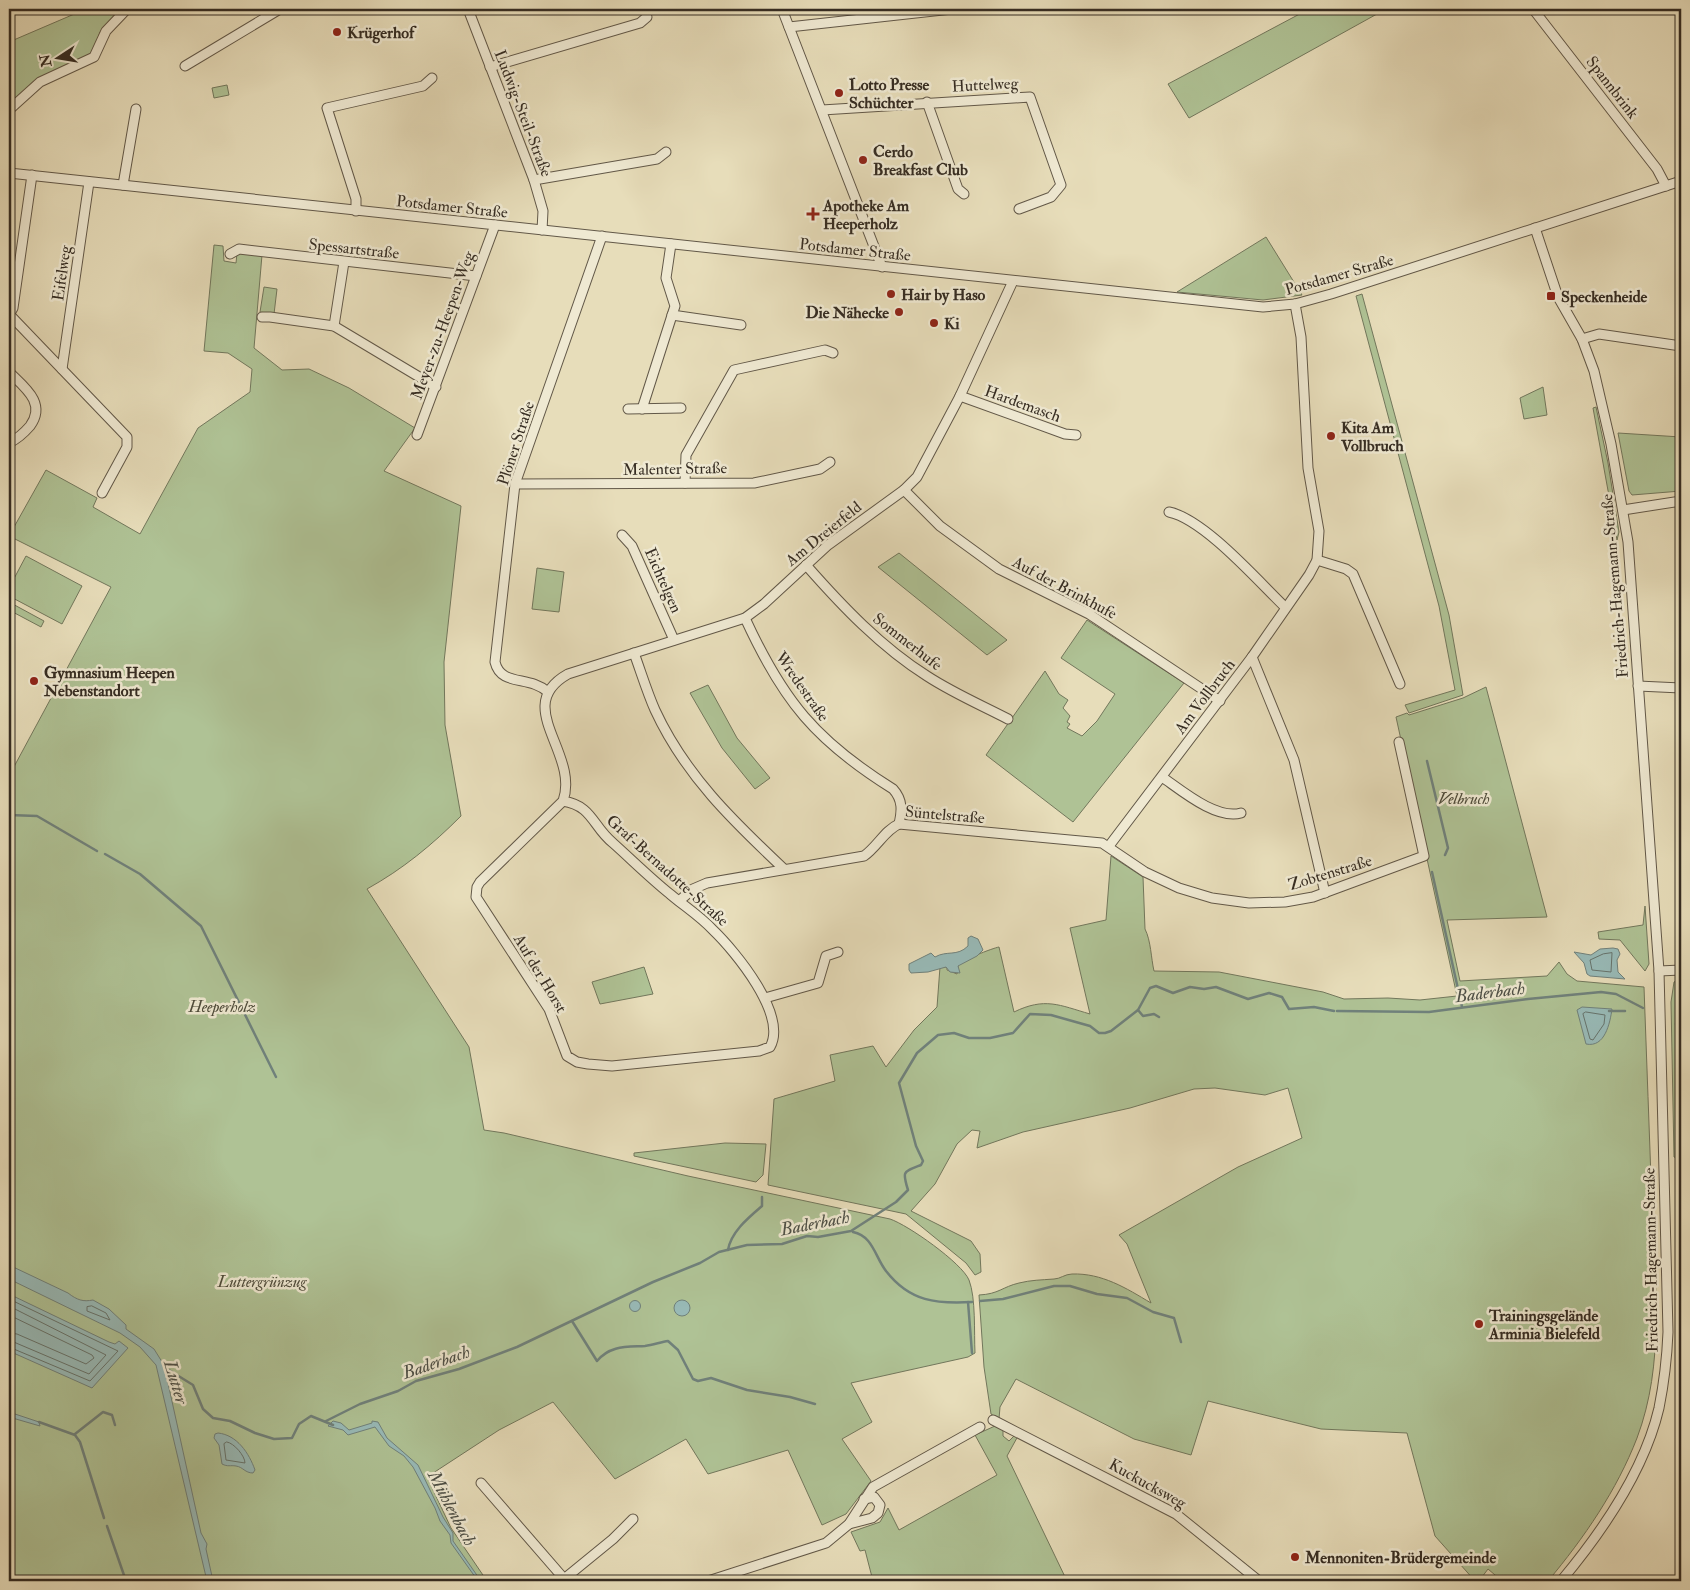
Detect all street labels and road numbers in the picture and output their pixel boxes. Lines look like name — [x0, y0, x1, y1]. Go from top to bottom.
street label: Ludwig-Steil-Straße — [490, 47, 557, 180]
street label: Spannbrink — [1581, 52, 1643, 124]
street label: Huttelweg — [951, 73, 1020, 97]
street label: Potsdamer Straße — [395, 191, 509, 223]
street label: Spessartstraße — [308, 234, 400, 265]
street label: Potsdamer Straße — [798, 234, 912, 266]
street label: Eifelweg — [48, 243, 76, 302]
street label: Meyer-zu-Heepen-Weg — [407, 247, 480, 403]
street label: Potsdamer Straße — [1283, 250, 1396, 300]
street label: Hardemasch — [982, 381, 1064, 427]
street label: Plöner Straße — [493, 398, 539, 488]
street label: Malenter Straße — [623, 458, 727, 480]
street label: Friedrich-Hagemann-Straße — [1597, 493, 1633, 679]
street label: Am Dreierfeld — [781, 497, 866, 571]
street label: Eichtelgen — [640, 545, 686, 616]
street label: Auf der Brinkhufe — [1008, 551, 1121, 624]
street label: Sommerhufe — [869, 609, 946, 675]
street label: Wredestraße — [770, 647, 834, 726]
street label: Am Vollbruch — [1170, 655, 1240, 739]
street label: Süntelstraße — [904, 802, 986, 828]
street label: Graf-Bernadotte-Straße — [602, 811, 733, 931]
street label: Zobtenstraße — [1286, 851, 1375, 895]
street label: Auf der Horst — [508, 930, 571, 1016]
street label: Friedrich-Hagemann-Straße — [1639, 1167, 1663, 1352]
street label: Kuckucksweg — [1105, 1454, 1191, 1514]

